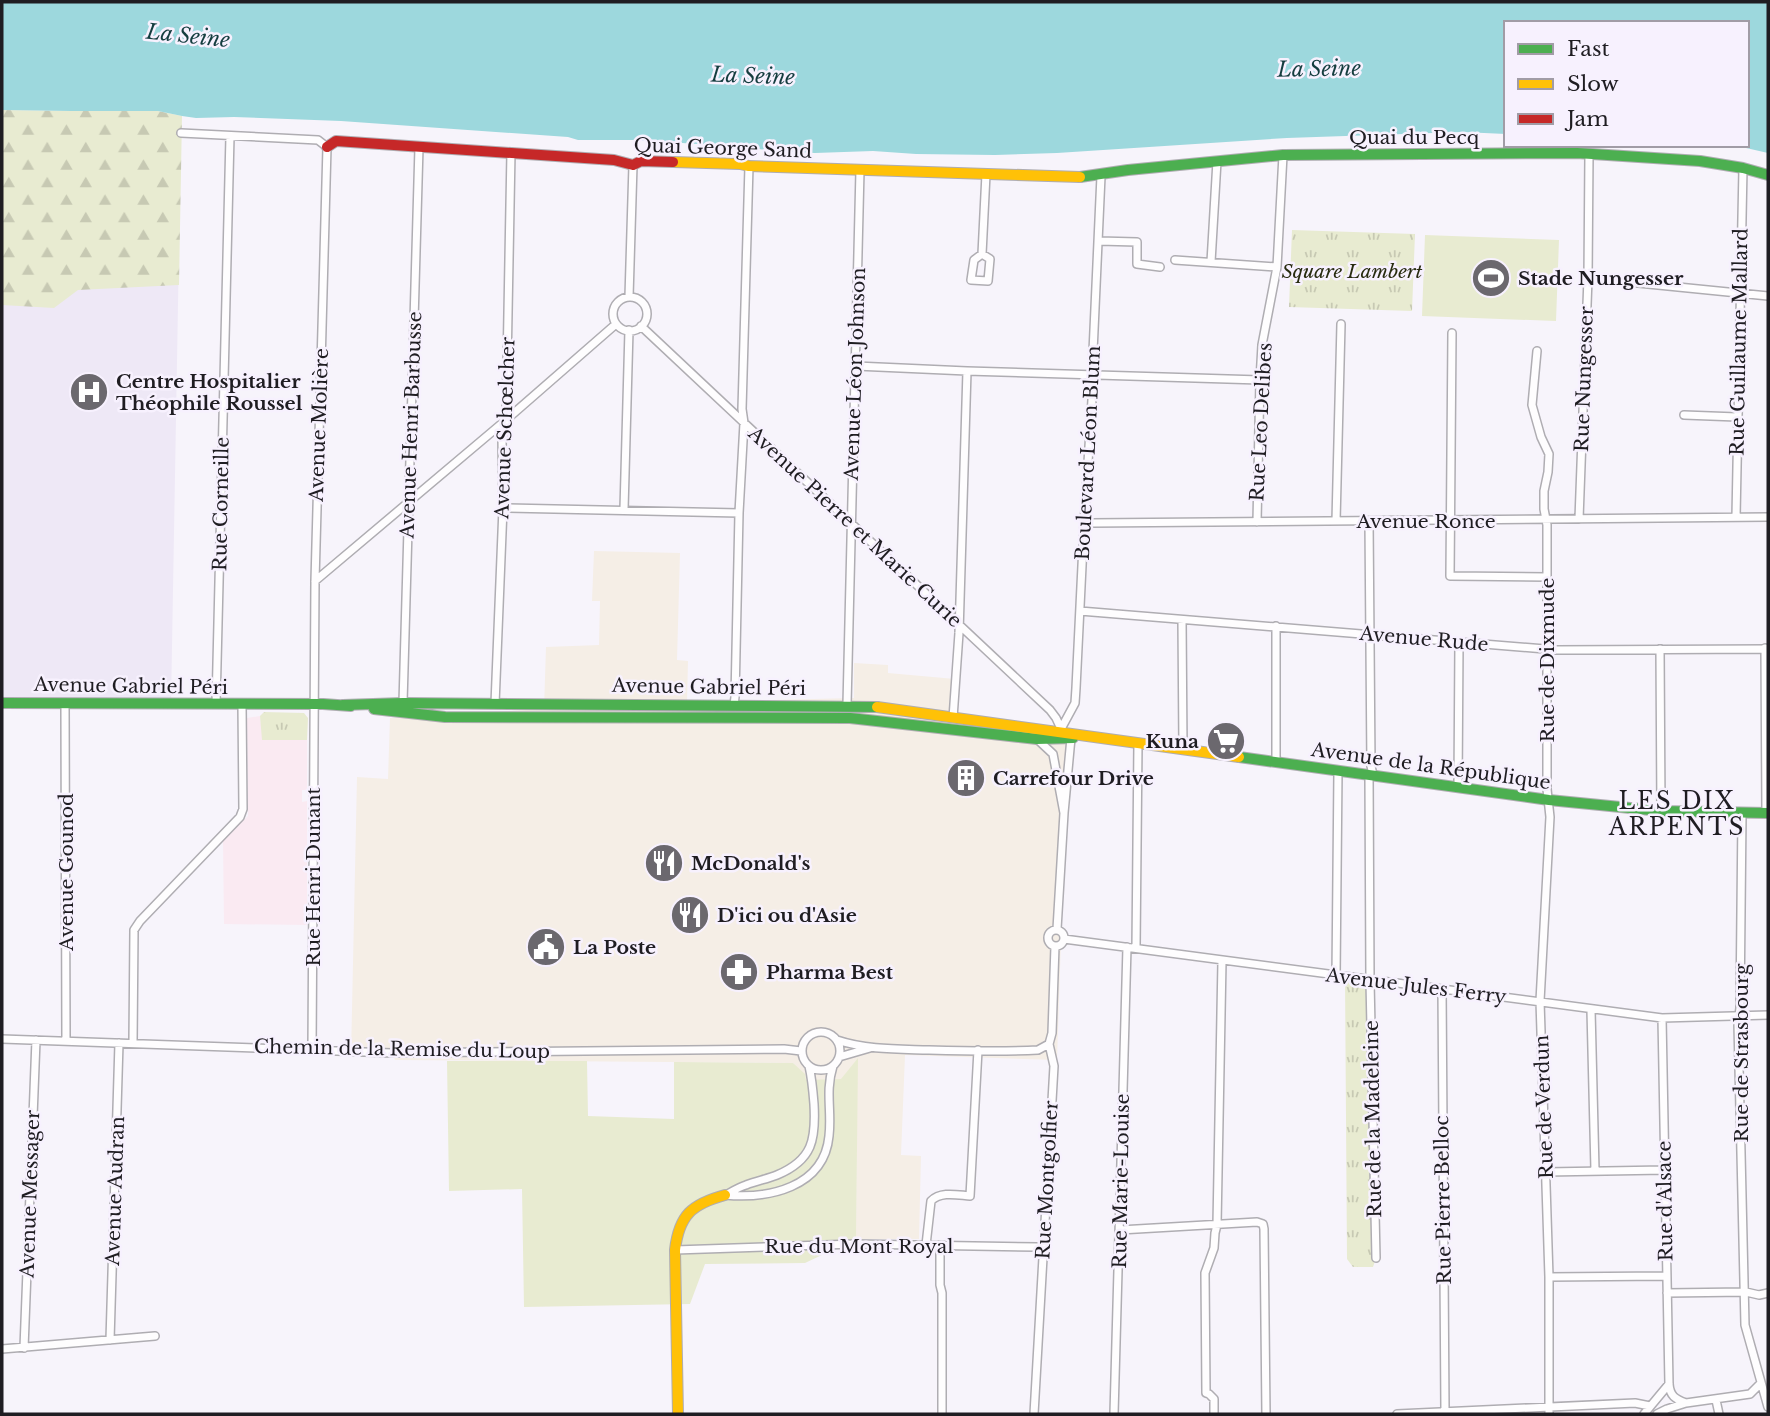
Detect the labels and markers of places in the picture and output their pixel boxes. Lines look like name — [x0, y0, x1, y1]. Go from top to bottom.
sports icon: Stade Nungesser — [1470, 257, 1512, 299]
place label: Stade Nungesser — [1518, 267, 1684, 290]
place label: Centre Hospitalier Théophile Roussel — [116, 370, 303, 415]
hospital icon: Centre Hospitalier Théophile Roussel — [68, 371, 110, 413]
supermarket icon: Kuna — [1205, 720, 1247, 762]
place label: Kuna — [1145, 730, 1199, 753]
building icon: Carrefour Drive — [945, 757, 987, 799]
place label: Carrefour Drive — [993, 767, 1154, 790]
restaurant icon: McDonald's — [643, 842, 685, 884]
place label: McDonald's — [691, 852, 811, 875]
restaurant icon: D'ici ou d'Asie — [669, 894, 711, 936]
place label: D'ici ou d'Asie — [717, 904, 857, 927]
public building icon: La Poste — [525, 926, 567, 968]
place label: La Poste — [573, 936, 656, 959]
pharmacy icon: Pharma Best — [718, 951, 760, 993]
place label: Pharma Best — [766, 961, 894, 984]

